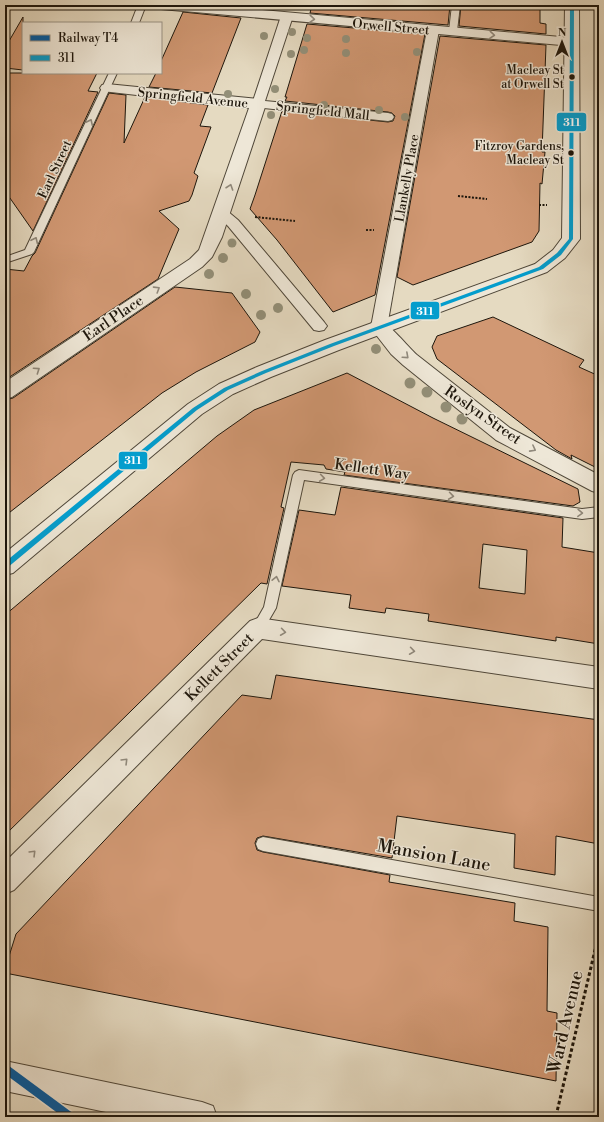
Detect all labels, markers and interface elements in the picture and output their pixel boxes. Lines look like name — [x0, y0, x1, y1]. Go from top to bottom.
one-way arrow — [309, 14, 315, 23]
street label: Orwell Street — [352, 16, 431, 38]
legend — [22, 22, 162, 74]
north arrow — [542, 22, 582, 62]
text: N — [558, 26, 567, 40]
one-way arrow — [489, 30, 495, 39]
text: Railway T4 — [58, 31, 118, 46]
text: 311 — [58, 51, 76, 66]
place label: Macleay St at Orwell St — [501, 63, 565, 92]
marker: Macleay St at Orwell St — [567, 72, 577, 82]
street label: Springfield Avenue — [137, 84, 249, 112]
street label: Springfield Mall — [275, 98, 371, 124]
line badge: 311 — [556, 112, 587, 132]
text: 311 — [563, 116, 581, 130]
one-way arrow — [85, 119, 93, 127]
street label: Llankelly Place — [391, 132, 423, 224]
street label: Earl Street — [34, 137, 76, 201]
place label: Fitzroy Gardens, Macleay St — [475, 139, 565, 168]
marker: Fitzroy Gardens, Macleay St — [566, 148, 576, 158]
one-way arrow — [225, 183, 234, 190]
one-way arrow — [30, 237, 38, 244]
one-way arrow — [153, 287, 160, 294]
street label: Earl Place — [79, 291, 147, 346]
line badge: 311 — [410, 301, 440, 320]
text: 311 — [416, 305, 434, 319]
one-way arrow — [401, 351, 408, 358]
one-way arrow — [33, 367, 40, 374]
street label: Roslyn Street — [440, 382, 526, 449]
one-way arrow — [528, 445, 536, 452]
line badge: 311 — [118, 451, 148, 470]
text: 311 — [124, 454, 142, 468]
street label: Kellett Way — [333, 455, 412, 484]
one-way arrow — [319, 474, 325, 483]
one-way arrow — [448, 491, 454, 500]
one-way arrow — [577, 509, 583, 518]
one-way arrow — [272, 576, 280, 583]
one-way arrow — [280, 627, 286, 636]
street label: Kellett Street — [181, 629, 258, 706]
one-way arrow — [409, 646, 415, 655]
one-way arrow — [120, 758, 127, 766]
street label: Mansion Lane — [375, 834, 493, 877]
one-way arrow — [28, 850, 36, 858]
street label: Ward Avenue — [542, 968, 589, 1077]

